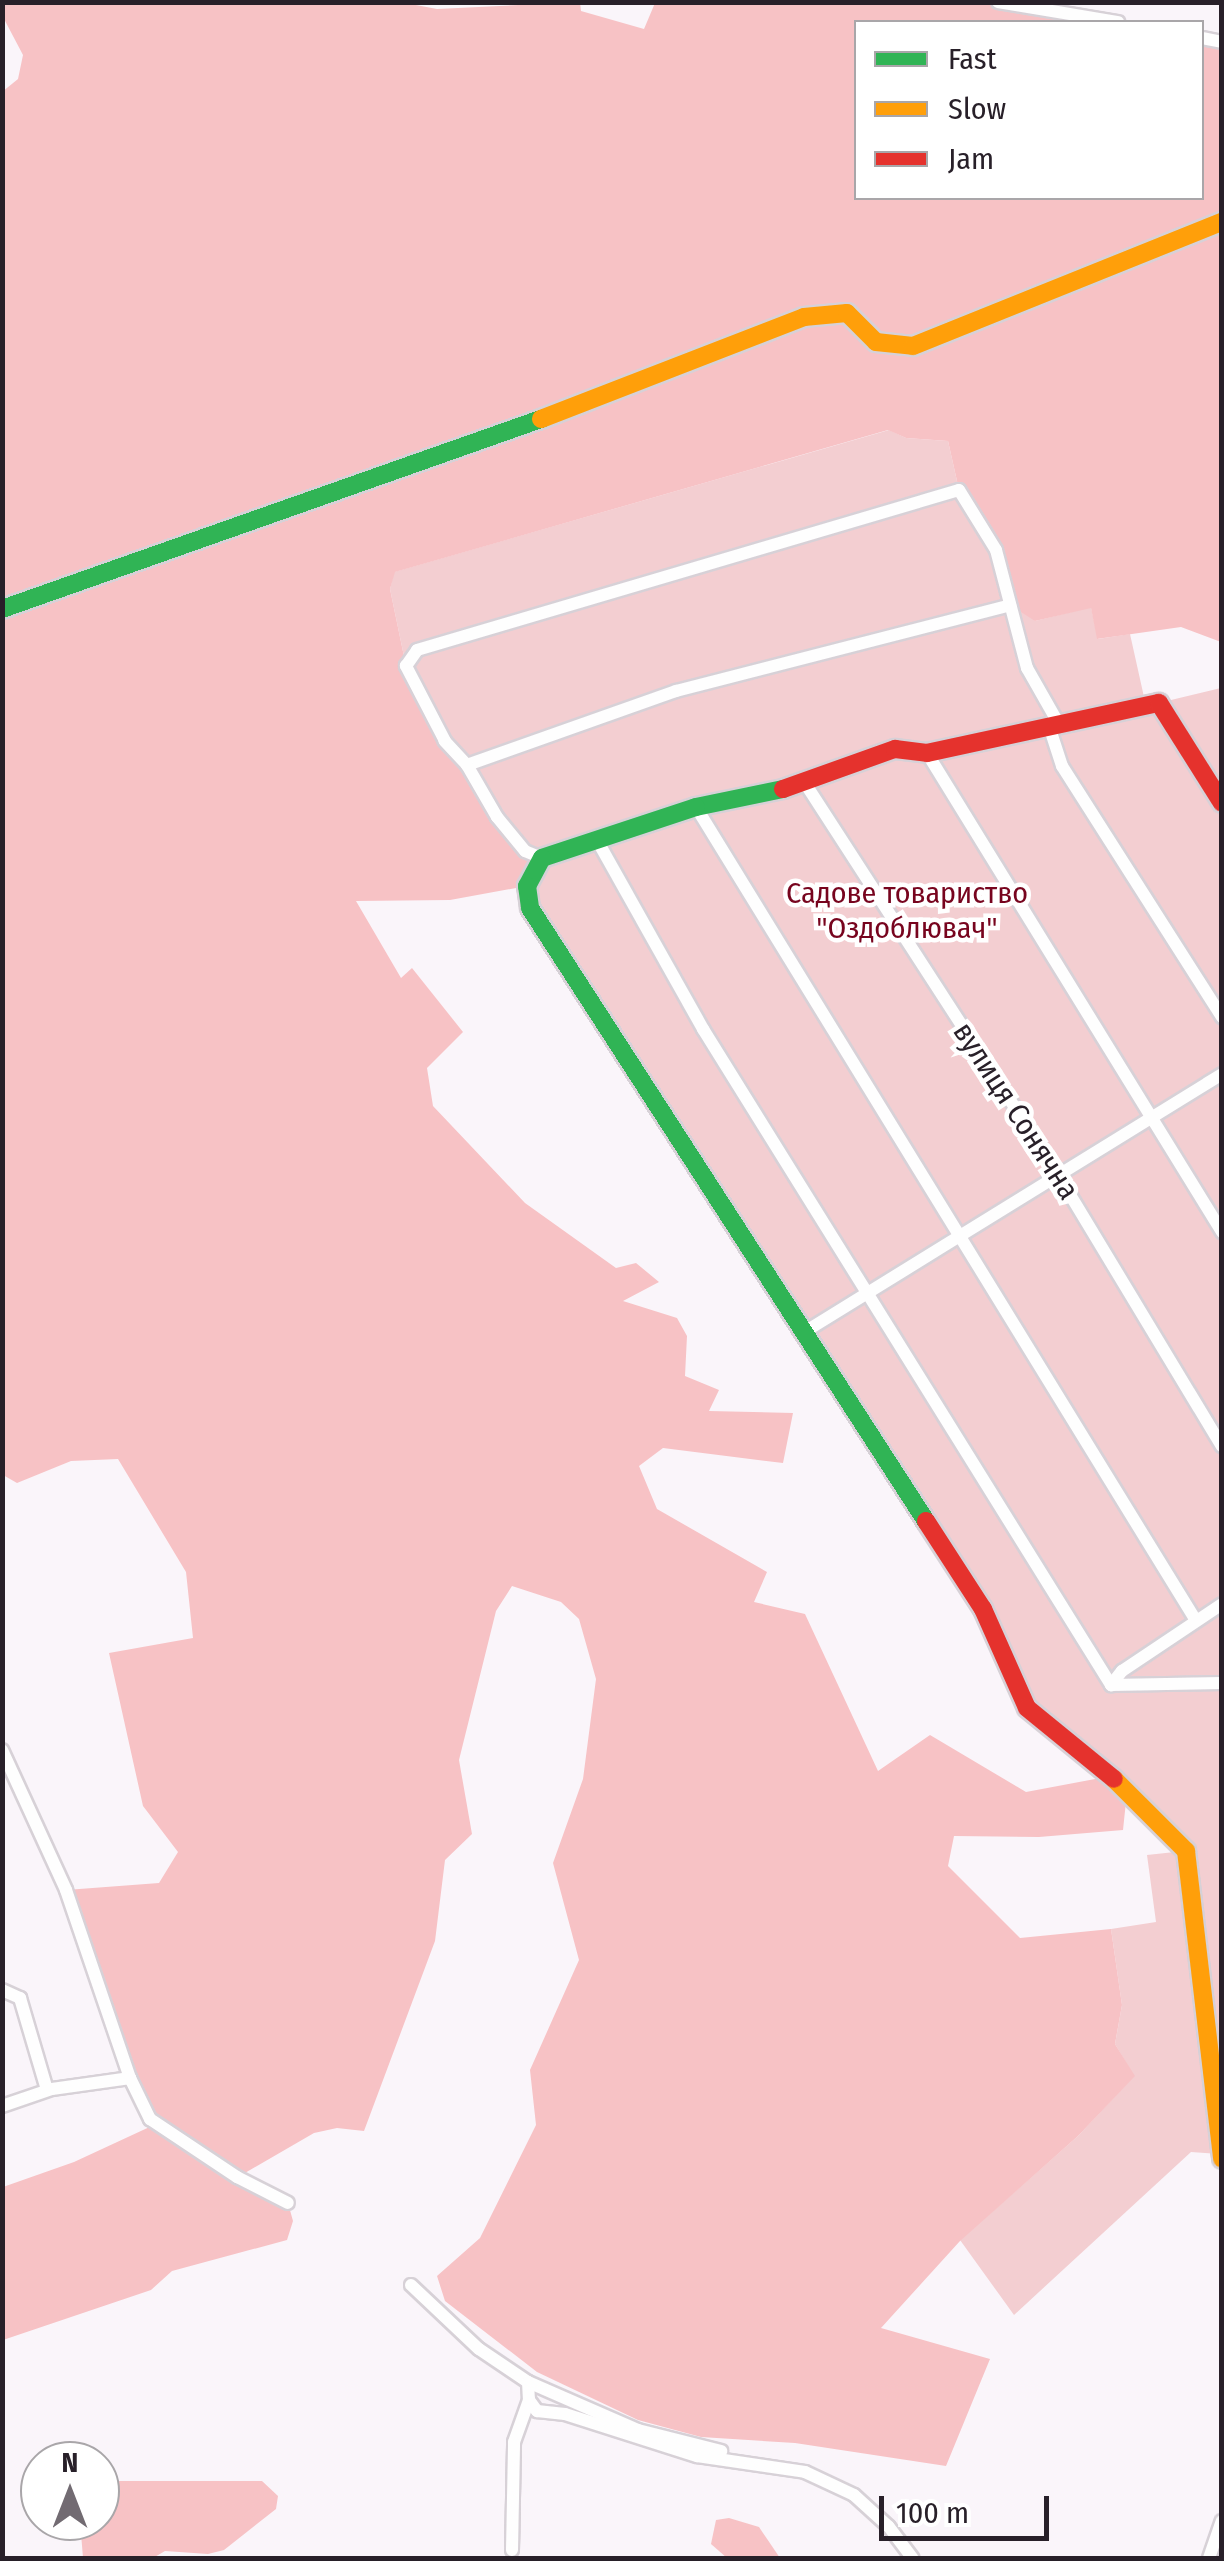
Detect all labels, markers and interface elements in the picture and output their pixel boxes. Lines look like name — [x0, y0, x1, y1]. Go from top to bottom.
legend — [854, 20, 1204, 200]
text: Fast — [948, 41, 996, 77]
text: Slow — [948, 91, 1006, 127]
text: Jam — [948, 141, 994, 177]
park label: Садове товариство "Оздоблювач" — [786, 875, 1028, 946]
street label: вулиця Сонячна — [945, 1016, 1087, 1206]
north arrow — [20, 2441, 120, 2541]
text: N — [62, 2446, 78, 2479]
scale bar — [884, 2476, 1054, 2538]
text: 100 m — [896, 2495, 969, 2531]

